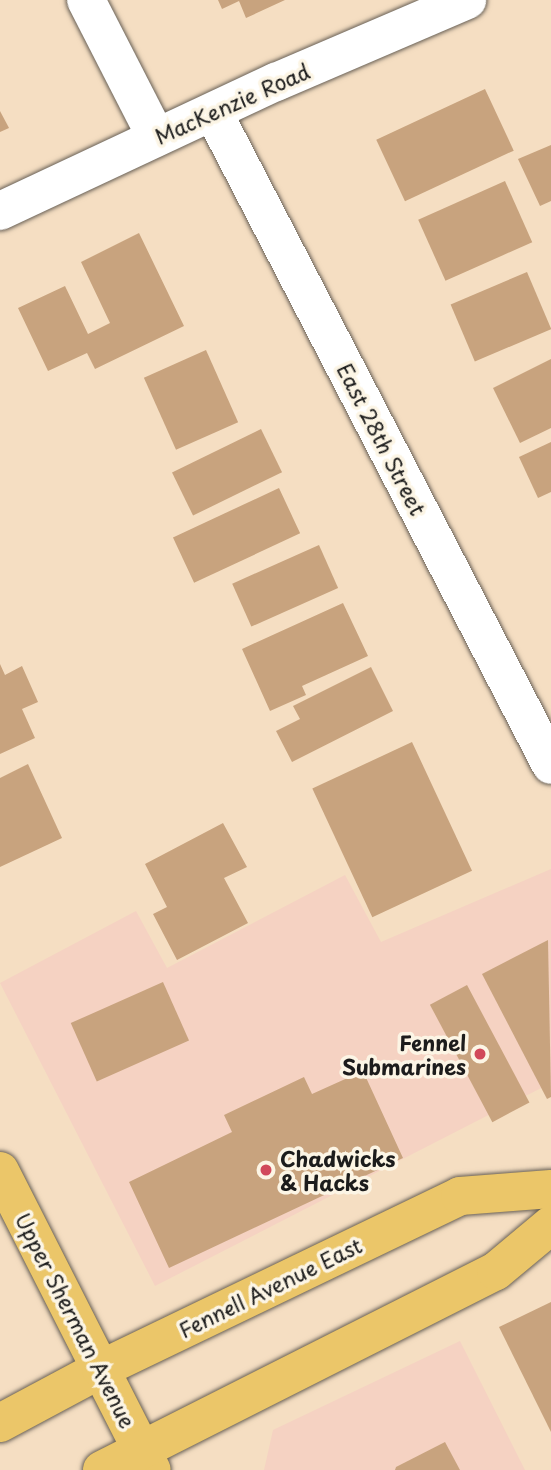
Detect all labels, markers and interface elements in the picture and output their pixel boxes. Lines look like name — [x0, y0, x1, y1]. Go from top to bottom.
street label: MacKenzie Road — [151, 58, 313, 148]
street label: East 28th Street — [333, 358, 431, 520]
place label: Fennel Submarines — [342, 1029, 466, 1079]
marker: Fennel Submarines — [472, 1046, 488, 1062]
place label: Chadwicks & Hacks — [280, 1145, 396, 1195]
marker: Chadwicks & Hacks — [258, 1162, 274, 1178]
street label: Upper Sherman Avenue — [11, 1208, 141, 1432]
street label: Fennell Avenue East — [175, 1232, 365, 1342]

